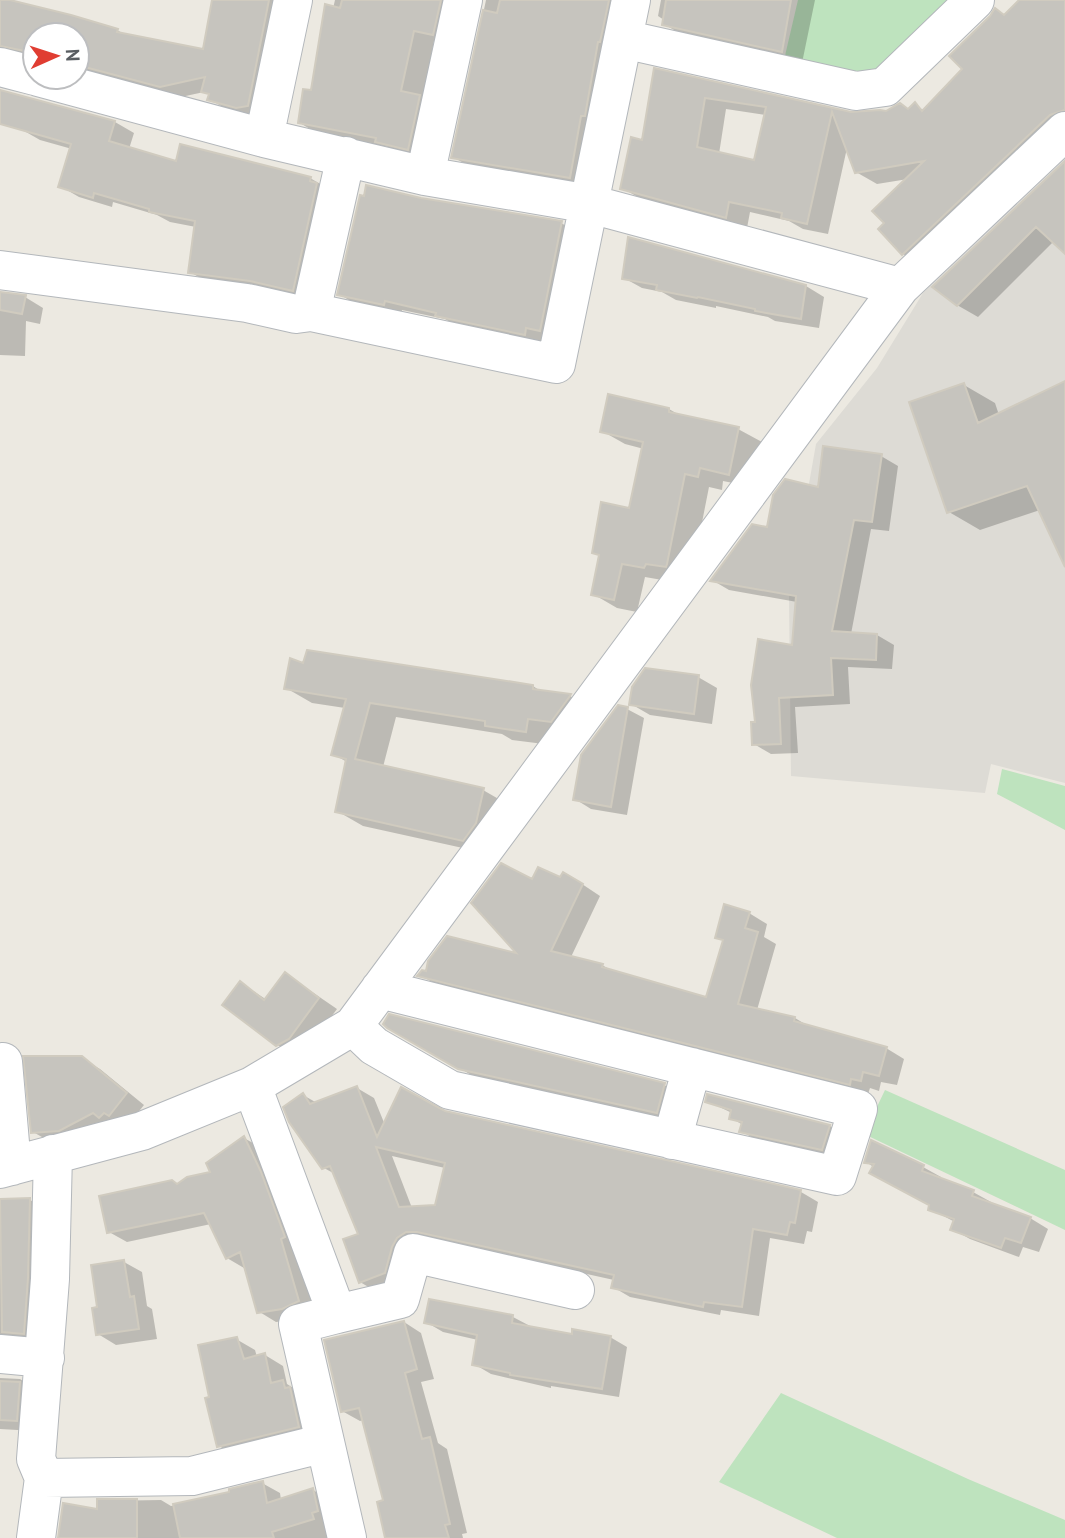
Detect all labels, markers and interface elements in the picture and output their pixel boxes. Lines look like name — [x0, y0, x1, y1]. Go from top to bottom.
north arrow — [21, 21, 91, 91]
text: N — [61, 48, 85, 62]

